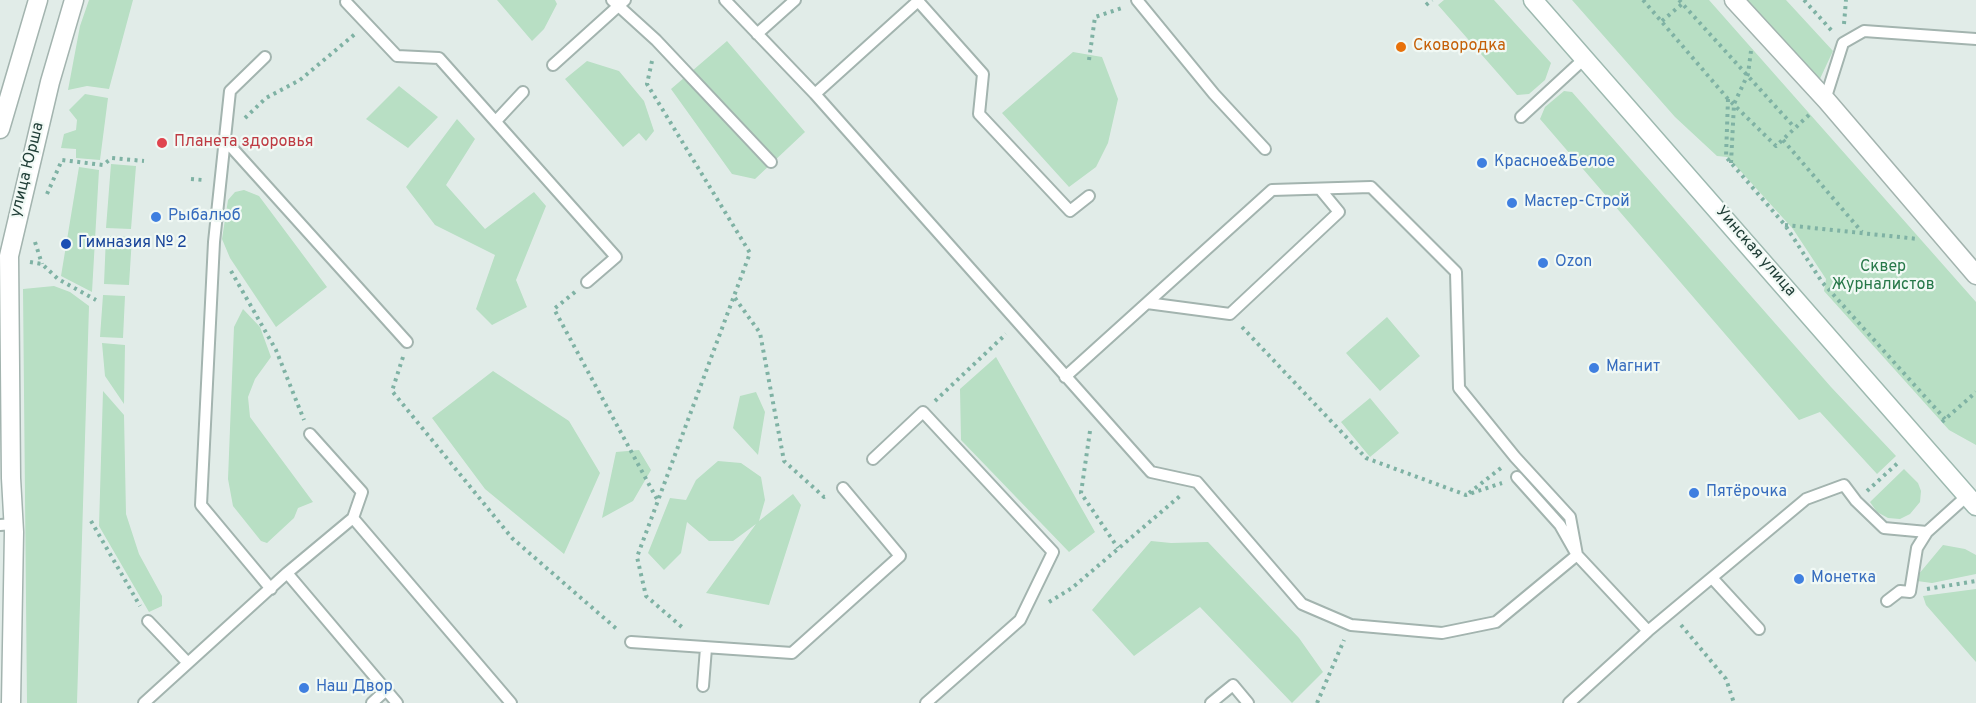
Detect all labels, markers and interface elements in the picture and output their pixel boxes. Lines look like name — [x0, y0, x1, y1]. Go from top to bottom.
place label: Сковородка — [1413, 37, 1506, 57]
marker: Сковородка — [1394, 40, 1408, 54]
street label: улица Юрша — [7, 120, 49, 220]
place label: Планета здоровья — [174, 133, 314, 153]
marker: Планета здоровья — [155, 136, 169, 150]
place label: Красное&Белое — [1494, 153, 1615, 173]
marker: Красное&Белое — [1475, 156, 1489, 170]
place label: Мастер-Строй — [1524, 193, 1630, 213]
marker: Мастер-Строй — [1505, 196, 1519, 210]
street label: Уинская улица — [1711, 203, 1799, 301]
place label: Рыбалюб — [168, 207, 241, 227]
marker: Рыбалюб — [149, 210, 163, 224]
place label: Гимназия № 2 — [78, 234, 187, 254]
marker: Гимназия № 2 — [59, 237, 73, 251]
place label: Ozon — [1555, 253, 1592, 273]
marker: Ozon — [1536, 256, 1550, 270]
park label: Сквер Журналистов — [1831, 258, 1935, 296]
place label: Магнит — [1606, 358, 1660, 378]
marker: Магнит — [1587, 361, 1601, 375]
place label: Пятёрочка — [1706, 483, 1787, 503]
marker: Пятёрочка — [1687, 486, 1701, 500]
place label: Монетка — [1811, 569, 1876, 589]
marker: Монетка — [1792, 572, 1806, 586]
place label: Наш Двор — [316, 678, 393, 698]
marker: Наш Двор — [297, 681, 311, 695]

